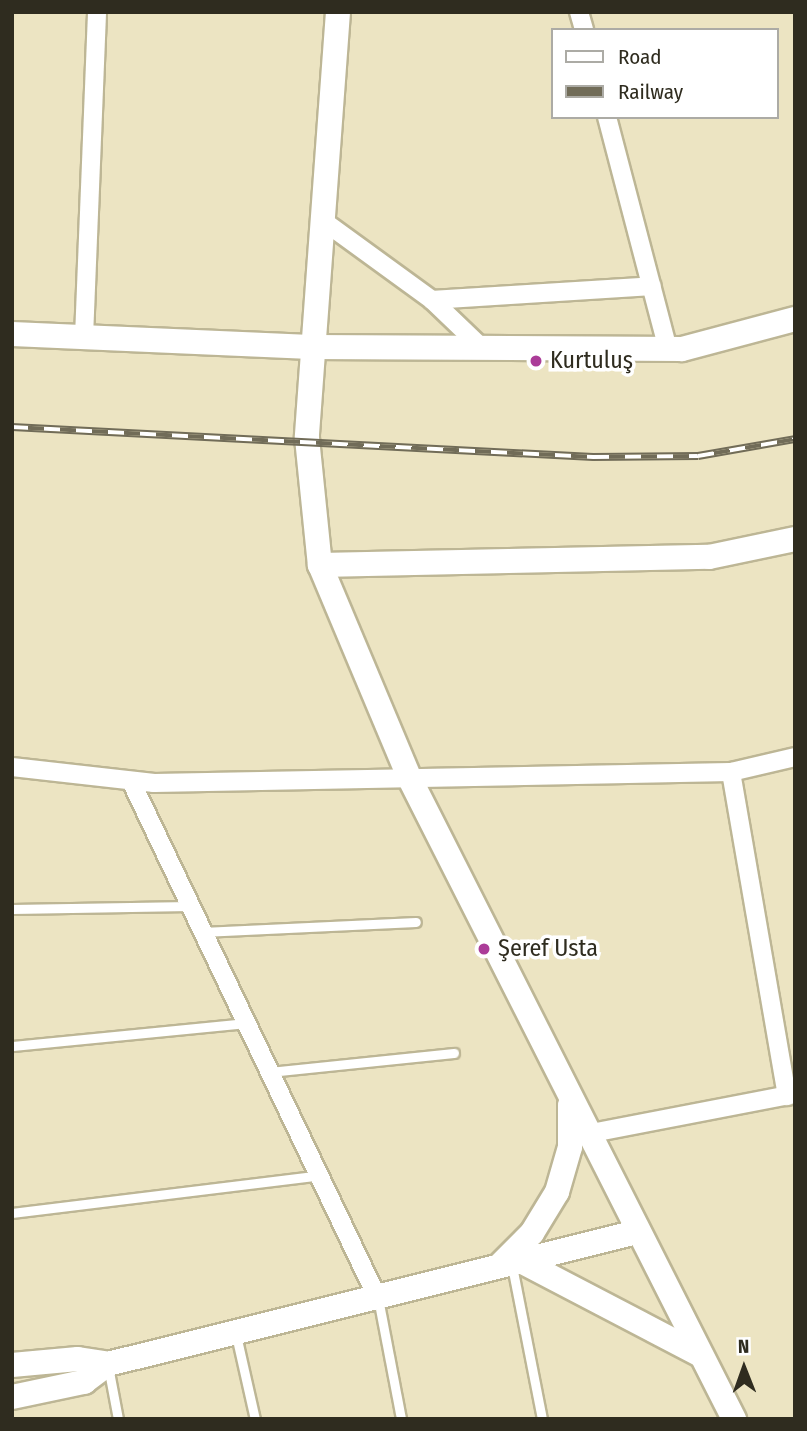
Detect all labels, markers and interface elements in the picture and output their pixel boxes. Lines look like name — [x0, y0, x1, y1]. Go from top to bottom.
legend — [552, 28, 779, 119]
text: Road — [618, 44, 662, 70]
text: Railway — [618, 79, 683, 105]
place label: Kurtuluş — [550, 347, 633, 375]
marker: Kurtuluş — [528, 353, 544, 369]
place label: Şeref Usta — [498, 935, 598, 963]
marker: Şeref Usta — [476, 941, 492, 957]
north arrow — [709, 1333, 779, 1403]
text: N — [738, 1335, 750, 1358]

